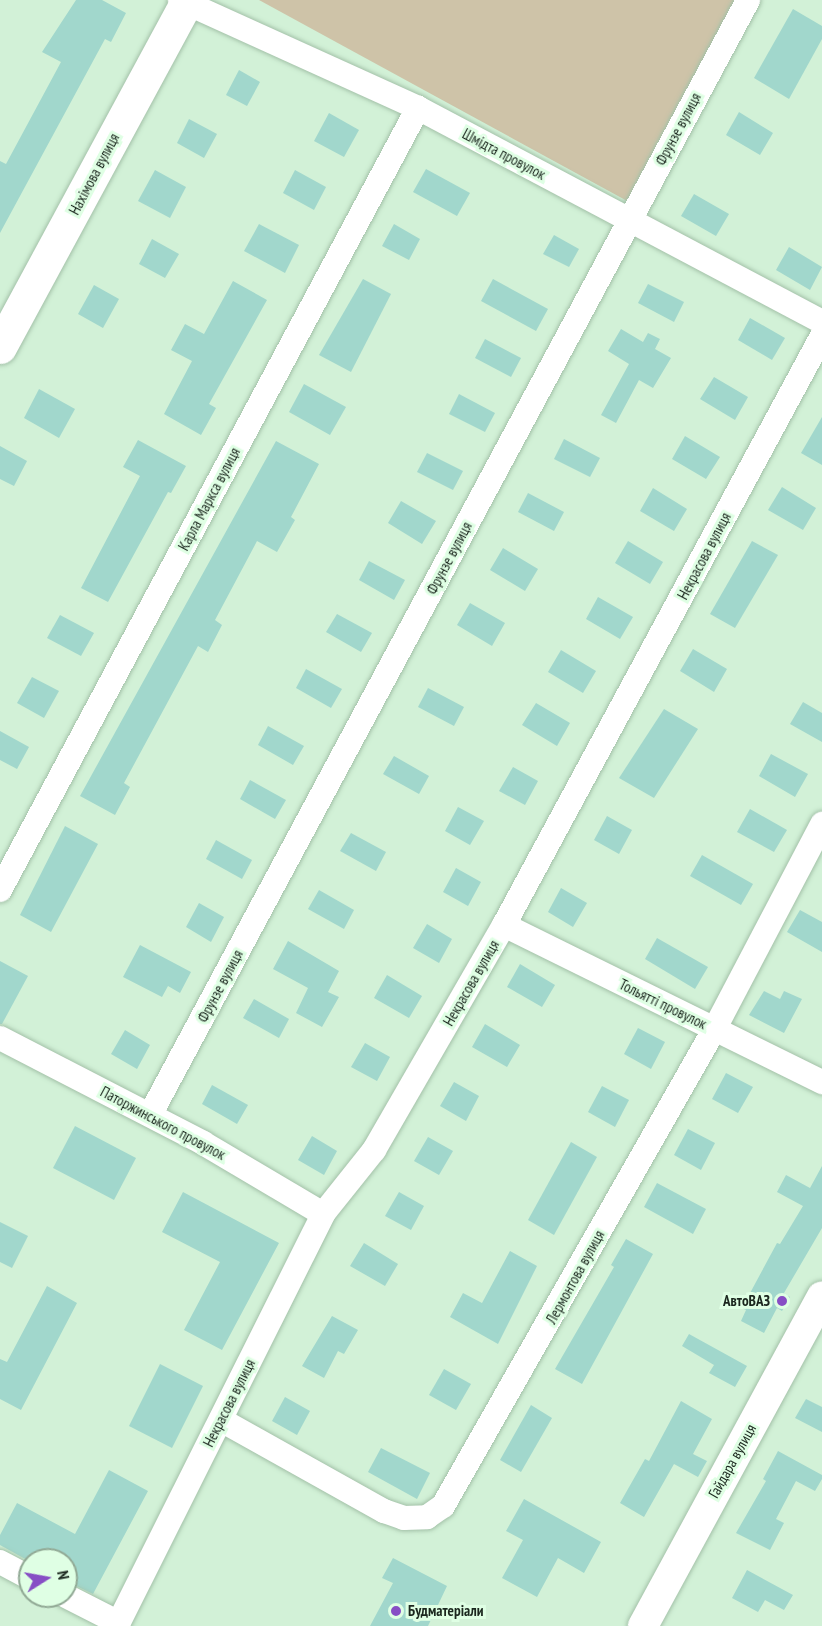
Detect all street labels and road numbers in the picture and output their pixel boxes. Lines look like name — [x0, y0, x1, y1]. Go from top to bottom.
street label: Фрунзе вулиця — [651, 90, 705, 168]
street label: Шмідта провулок — [459, 125, 549, 183]
street label: Нахімова вулиця — [65, 130, 123, 218]
street label: Карла Маркса вулиця — [174, 444, 244, 554]
street label: Некрасова вулиця — [674, 509, 734, 603]
street label: Фрунзе вулиця — [422, 519, 476, 597]
street label: Некрасова вулиця — [439, 937, 503, 1029]
street label: Фрунзе вулиця — [193, 947, 247, 1025]
street label: Тольятті провулок — [616, 975, 710, 1033]
street label: Паторжинського провулок — [97, 1082, 229, 1164]
street label: Лермонтова вулиця — [542, 1227, 608, 1327]
street label: Некрасова вулиця — [199, 1356, 259, 1450]
street label: Гайдара вулиця — [704, 1421, 760, 1501]

